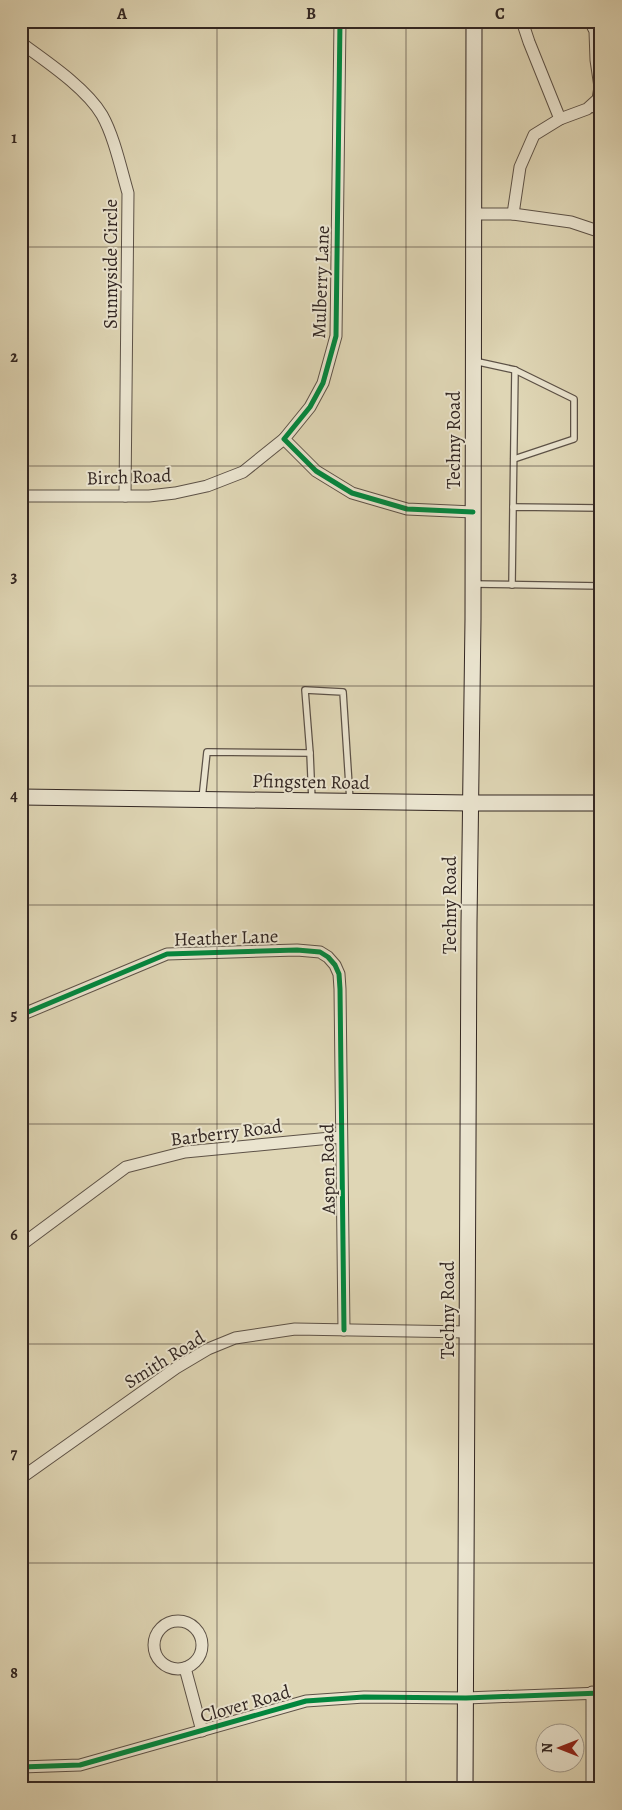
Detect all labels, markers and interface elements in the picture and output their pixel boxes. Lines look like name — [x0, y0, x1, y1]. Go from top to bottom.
text: A — [116, 3, 128, 25]
text: B — [306, 3, 316, 25]
text: C — [495, 3, 505, 25]
text: 1 — [11, 127, 17, 149]
street label: Sunnyside Circle — [98, 199, 124, 329]
street label: Mulberry Lane — [306, 225, 336, 339]
text: 2 — [10, 346, 18, 368]
street label: Techny Road — [441, 390, 467, 489]
street label: Birch Road — [86, 462, 173, 491]
text: 3 — [11, 566, 18, 588]
street label: Pfingsten Road — [252, 768, 371, 796]
text: 4 — [10, 785, 18, 807]
street label: Techny Road — [437, 855, 463, 954]
street label: Heather Lane — [173, 923, 279, 953]
text: 5 — [11, 1004, 18, 1026]
street label: Barberry Road — [169, 1113, 284, 1153]
street label: Aspen Road — [314, 1122, 342, 1216]
text: 6 — [10, 1224, 18, 1246]
street label: Techny Road — [435, 1260, 461, 1359]
street label: Smith Road — [119, 1324, 211, 1395]
text: 7 — [11, 1443, 18, 1465]
text: 8 — [10, 1662, 18, 1684]
street label: Clover Road — [197, 1678, 294, 1729]
north arrow — [534, 1722, 584, 1772]
text: N — [538, 1743, 557, 1753]

